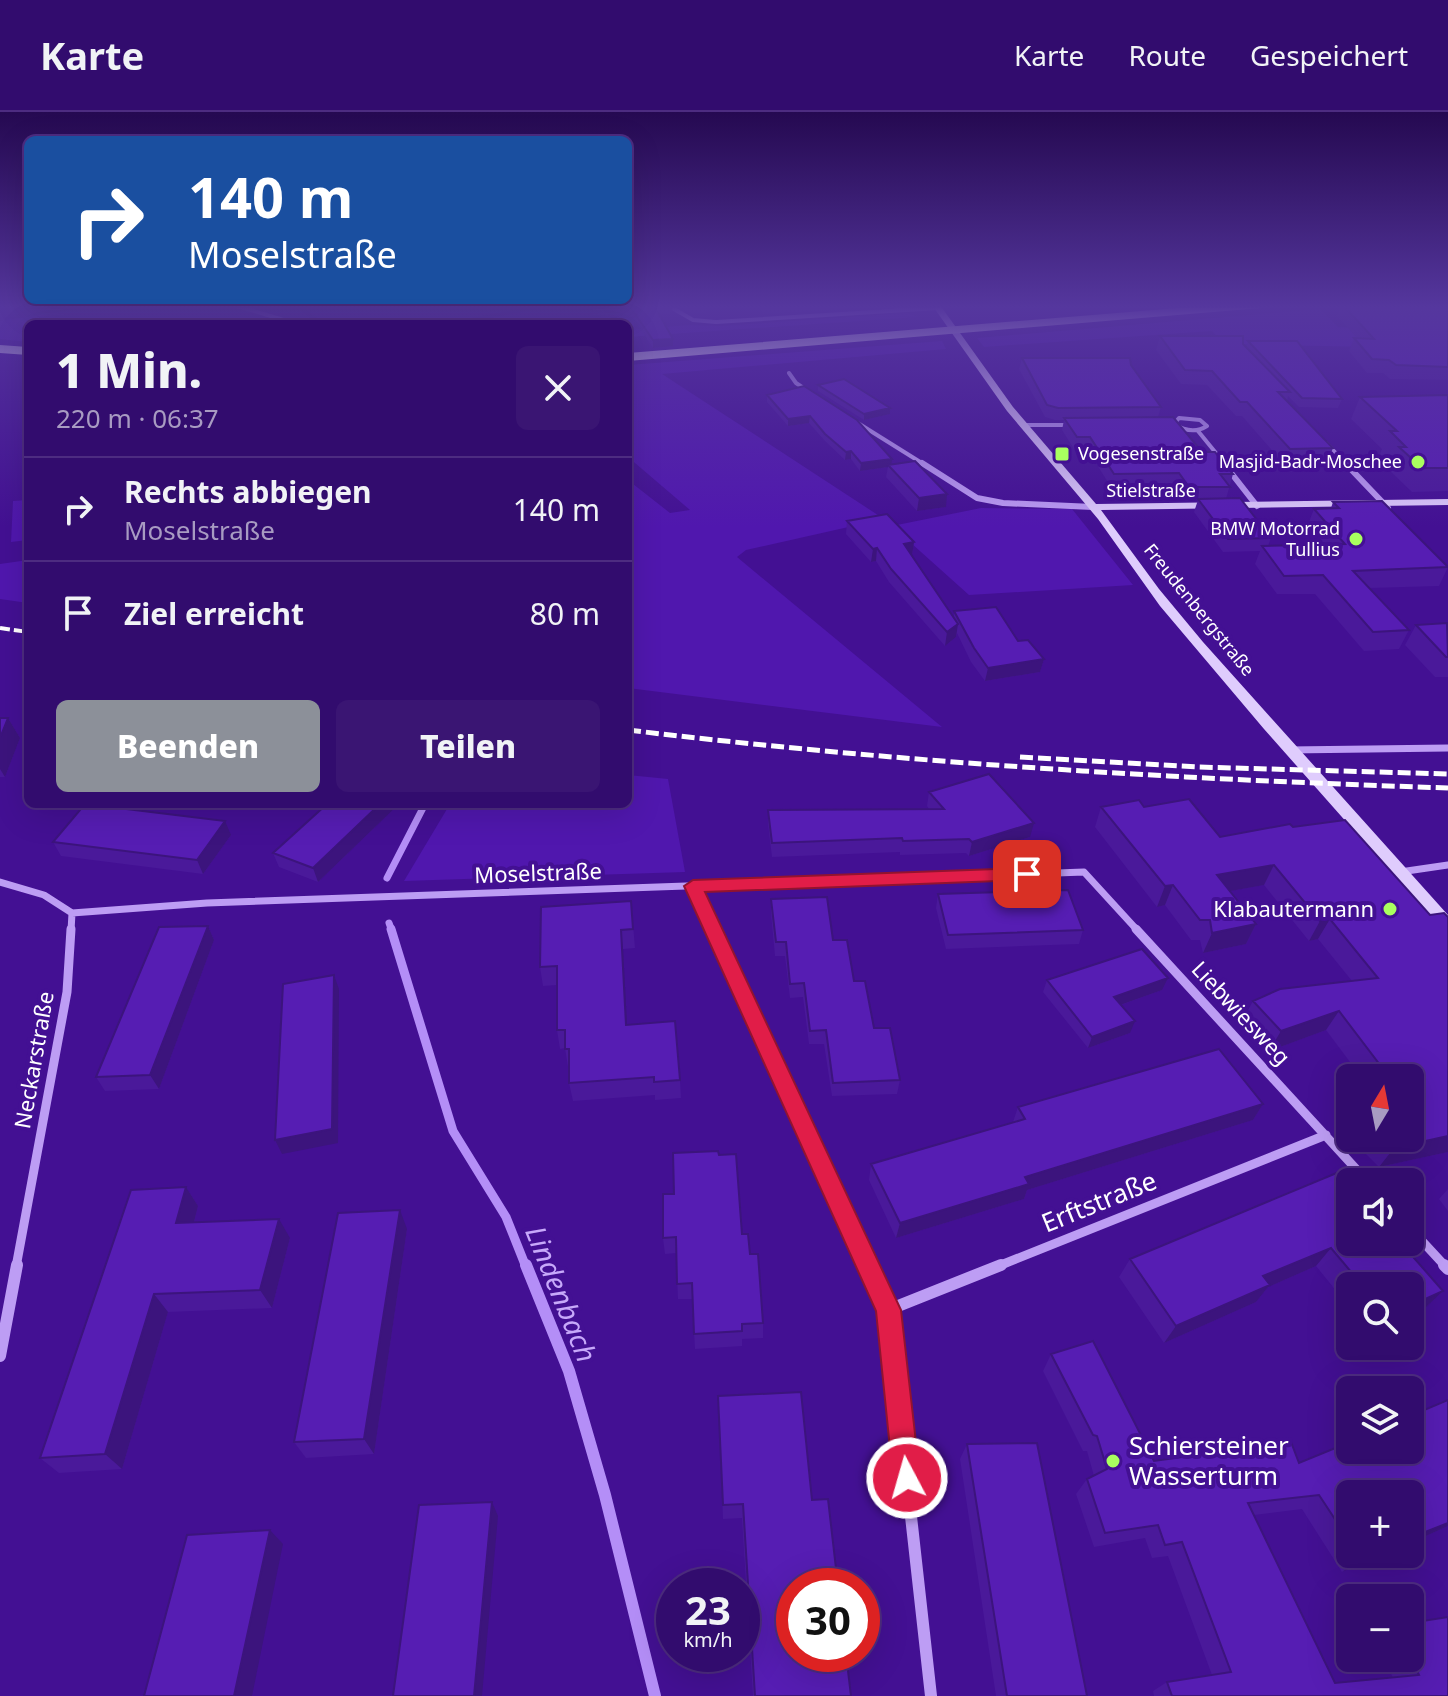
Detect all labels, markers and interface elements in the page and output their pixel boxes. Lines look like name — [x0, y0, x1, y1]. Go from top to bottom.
text: Karte — [40, 29, 144, 81]
text: Karte — [1014, 36, 1084, 74]
text: Route — [1128, 36, 1206, 74]
text: Gespeichert — [1250, 36, 1408, 74]
text: 140 m — [188, 158, 353, 234]
icon: right — [56, 168, 160, 272]
text: Moselstraße — [188, 230, 397, 279]
text: 1 Min. — [56, 337, 202, 402]
button: close — [516, 346, 600, 430]
text: 220 m · 06:37 — [56, 400, 219, 436]
place label: Vogesenstraße — [1078, 441, 1204, 465]
marker: Vogesenstraße — [1053, 445, 1071, 463]
place label: Masjid-Badr-Moschee — [1219, 449, 1402, 473]
marker: Masjid-Badr-Moschee — [1409, 453, 1427, 471]
text: Rechts abbiegen — [124, 471, 372, 512]
street label: Stielstraße — [1106, 478, 1196, 502]
icon: right — [56, 487, 100, 531]
text: 140 m — [513, 489, 600, 530]
text: Moselstraße — [124, 512, 275, 548]
place label: BMW Motorrad Tullius — [1210, 516, 1340, 561]
marker: BMW Motorrad Tullius — [1347, 530, 1365, 548]
street label: Freudenbergstraße — [1139, 538, 1261, 680]
icon: arrive — [56, 591, 100, 635]
text: Ziel erreicht — [124, 593, 304, 634]
text: 80 m — [530, 593, 600, 634]
button: Beenden — [56, 700, 320, 792]
button: Teilen — [336, 700, 600, 792]
pin — [993, 840, 1061, 908]
icon: arrive — [1005, 852, 1049, 896]
street label: Moselstraße — [474, 855, 602, 889]
place label: Klabautermann — [1213, 893, 1374, 923]
marker: Klabautermann — [1381, 900, 1399, 918]
street label: Liebwiesweg — [1186, 954, 1298, 1071]
street label: Neckarstraße — [6, 989, 60, 1131]
north arrow — [1336, 1064, 1424, 1152]
map controls — [1336, 1064, 1424, 1672]
street label: Erftstraße — [1036, 1162, 1162, 1240]
button: sound — [1336, 1168, 1424, 1256]
water label: Lindenbach — [517, 1220, 607, 1368]
button: search — [1336, 1272, 1424, 1360]
button: layers — [1336, 1376, 1424, 1464]
place label: Schiersteiner Wasserturm — [1129, 1427, 1289, 1493]
position arrow — [865, 1436, 949, 1520]
marker: Schiersteiner Wasserturm — [1104, 1452, 1122, 1470]
button: + — [1336, 1480, 1424, 1568]
speed limit sign: 30 — [776, 1568, 880, 1672]
text: 23 — [685, 1582, 731, 1637]
button: − — [1336, 1584, 1424, 1672]
text: km/h — [683, 1626, 733, 1653]

